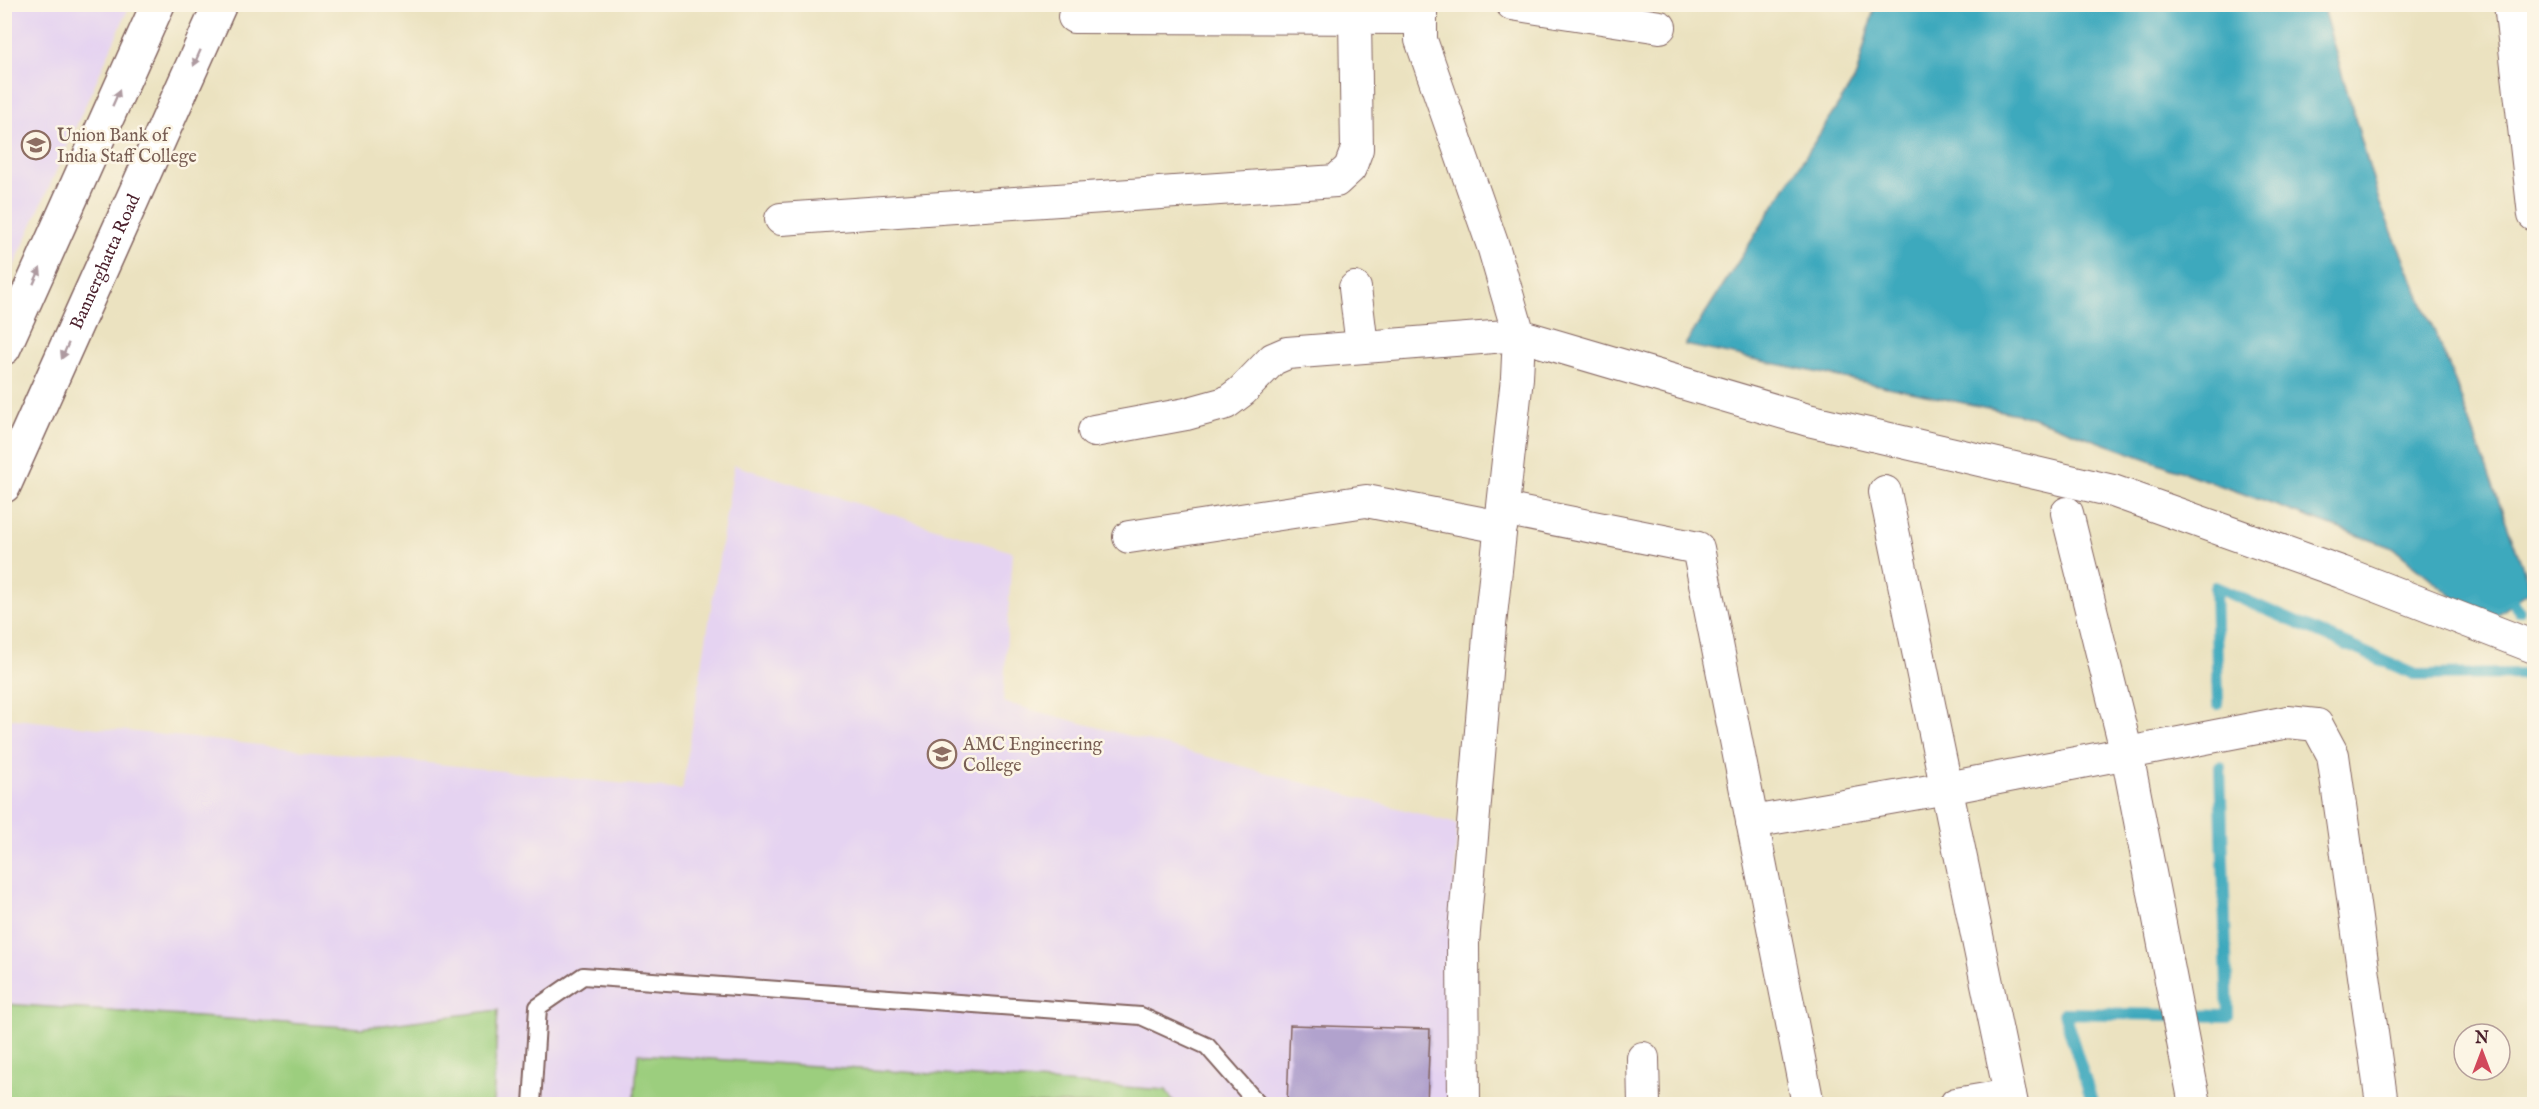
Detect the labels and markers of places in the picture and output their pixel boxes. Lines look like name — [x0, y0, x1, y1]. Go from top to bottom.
place label: Union Bank of India Staff College — [57, 125, 197, 169]
school or university icon: Union Bank of India Staff College — [20, 129, 52, 161]
place label: AMC Engineering College — [962, 734, 1102, 778]
school or university icon: AMC Engineering College — [926, 738, 958, 770]

